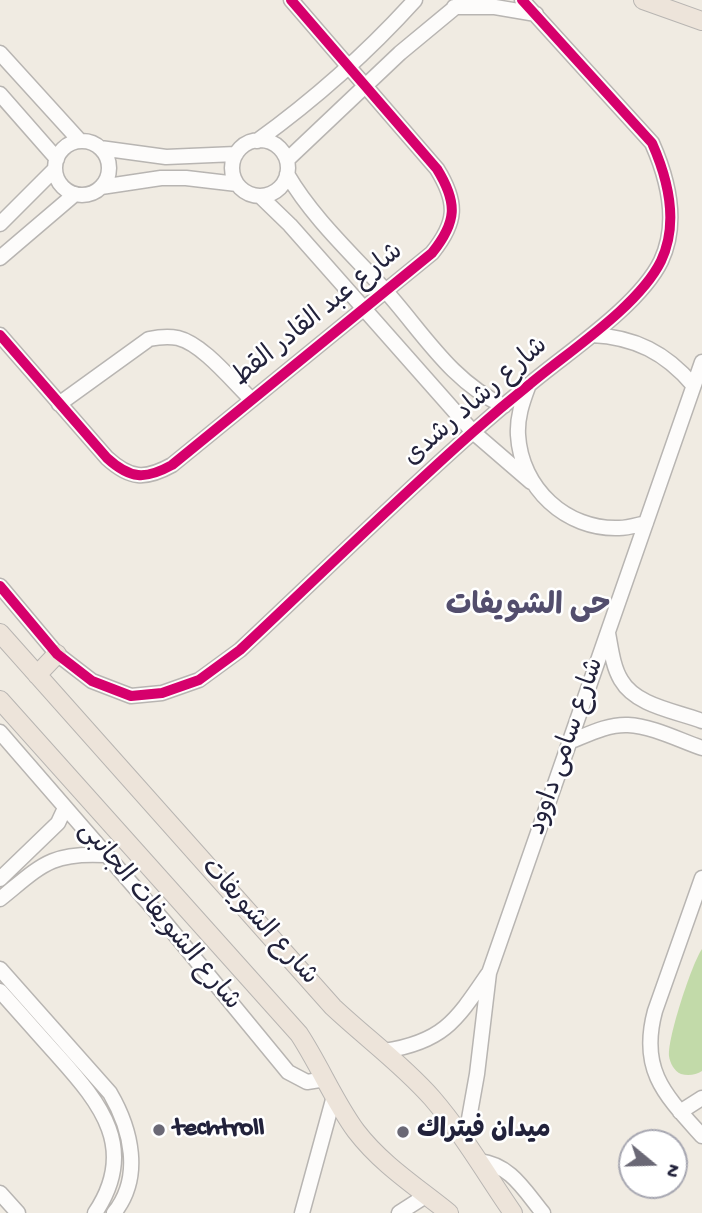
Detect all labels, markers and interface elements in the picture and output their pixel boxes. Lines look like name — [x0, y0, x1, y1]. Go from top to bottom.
street label: شارع عبد القادر القط — [227, 238, 411, 394]
street label: شارع رشاد رشدى — [398, 332, 556, 474]
district label: حى الشويفات — [446, 590, 610, 626]
street label: شارع سامى داوود — [523, 654, 613, 840]
street label: شارع الشويفات الجانبى — [70, 816, 246, 1018]
street label: شارع الشويفات — [193, 853, 323, 993]
place label: techtroll — [173, 1114, 265, 1146]
place label: ميدان فيتراك — [417, 1116, 550, 1148]
marker: techtroll — [151, 1122, 167, 1138]
marker: ميدان فيتراك — [395, 1124, 411, 1140]
north arrow — [618, 1129, 688, 1199]
text: N — [659, 1161, 684, 1180]

